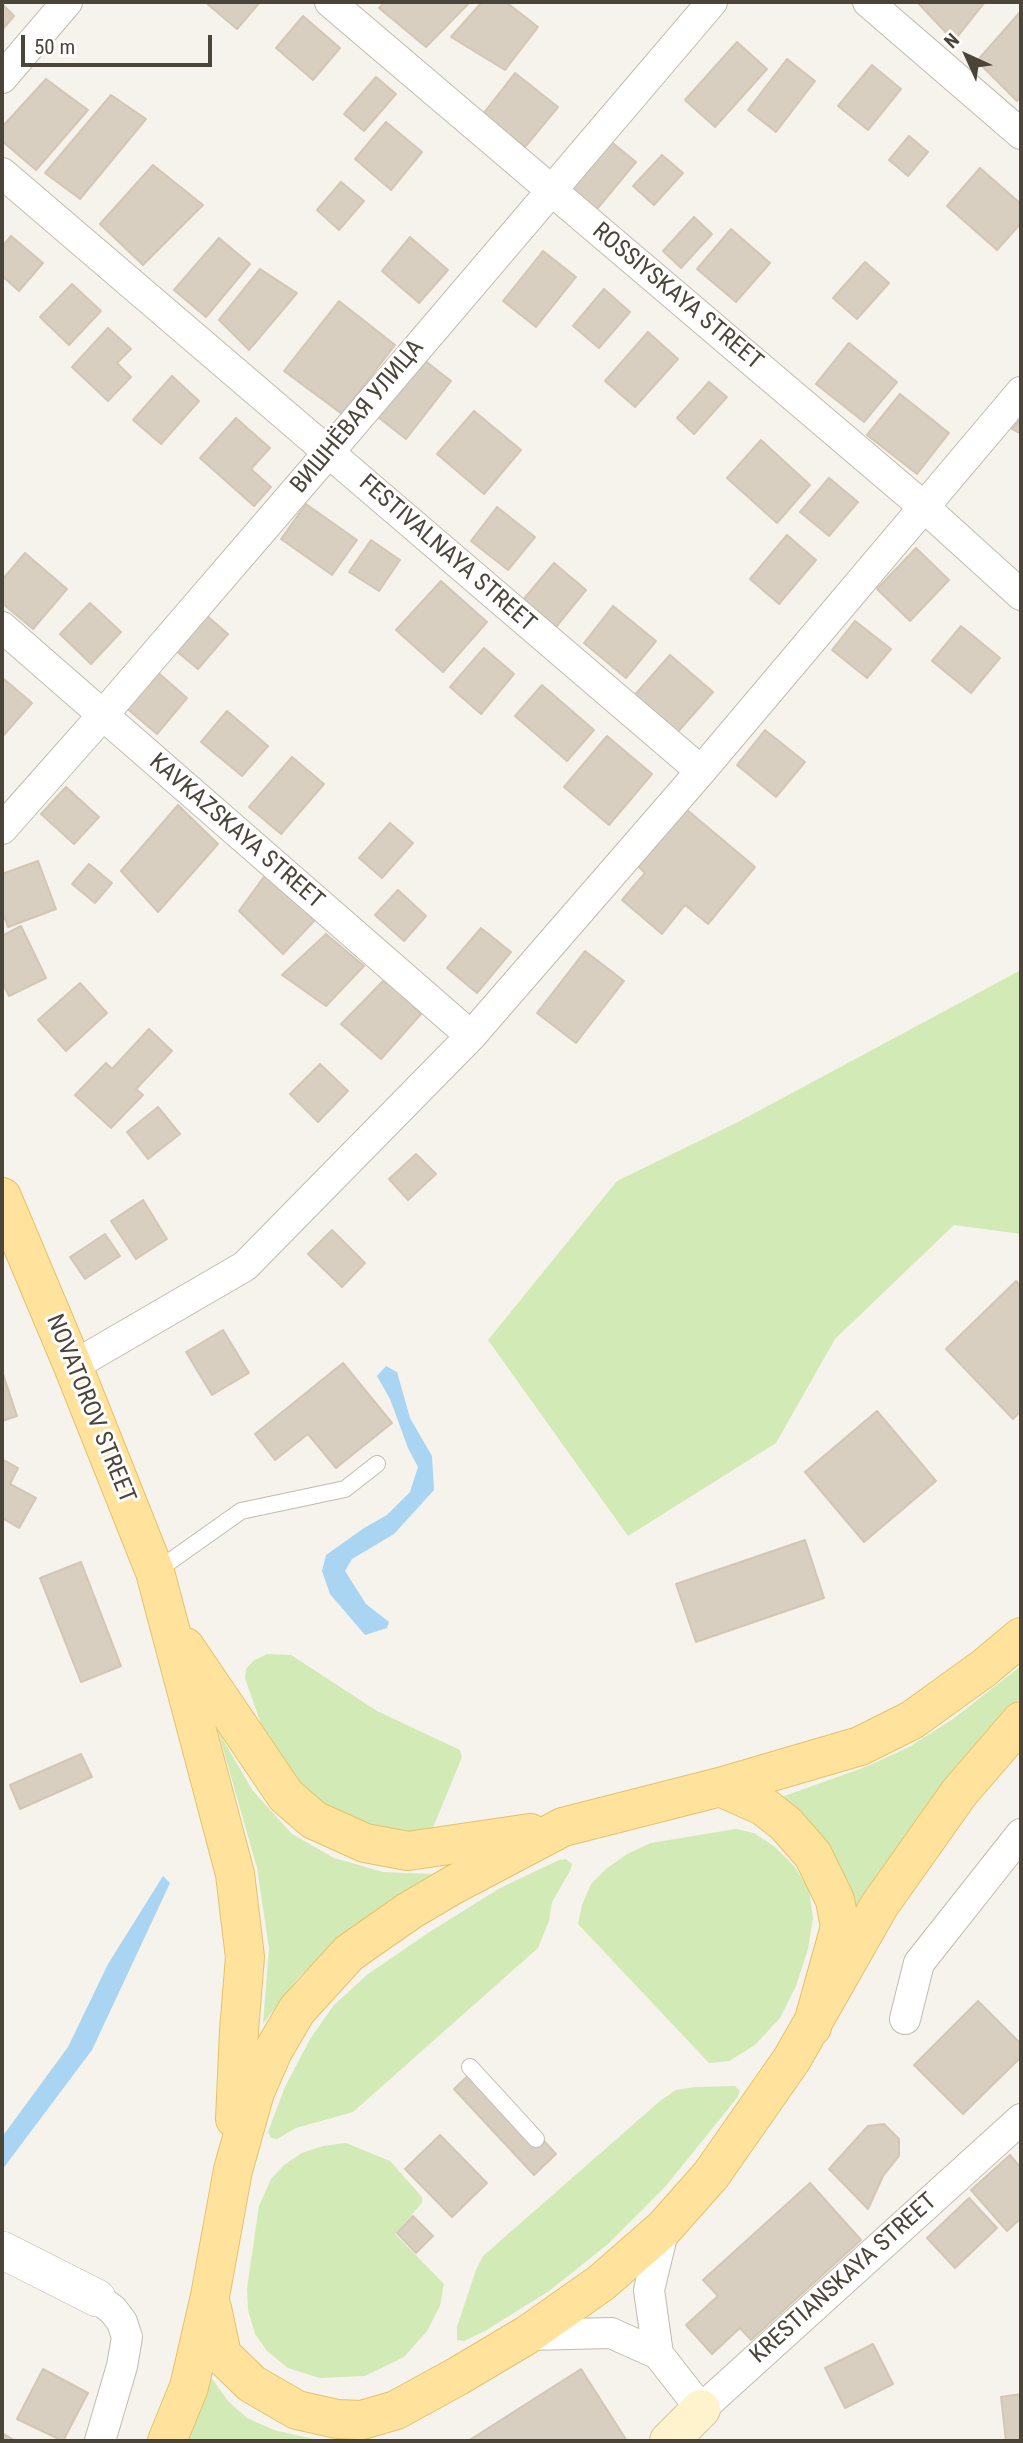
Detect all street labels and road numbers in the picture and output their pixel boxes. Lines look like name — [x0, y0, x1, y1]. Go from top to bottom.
street label: ROSSIYSKAYA STREET — [586, 217, 768, 377]
street label: ВИШНЁВАЯ УЛИЦА — [285, 334, 431, 500]
street label: FESTIVALNAYA STREET — [353, 469, 541, 639]
street label: KAVKAZSKAYA STREET — [143, 748, 329, 916]
street label: NOVATOROV STREET — [39, 1311, 141, 1507]
street label: KRESTIANSKAYA STREET — [745, 2188, 943, 2370]

